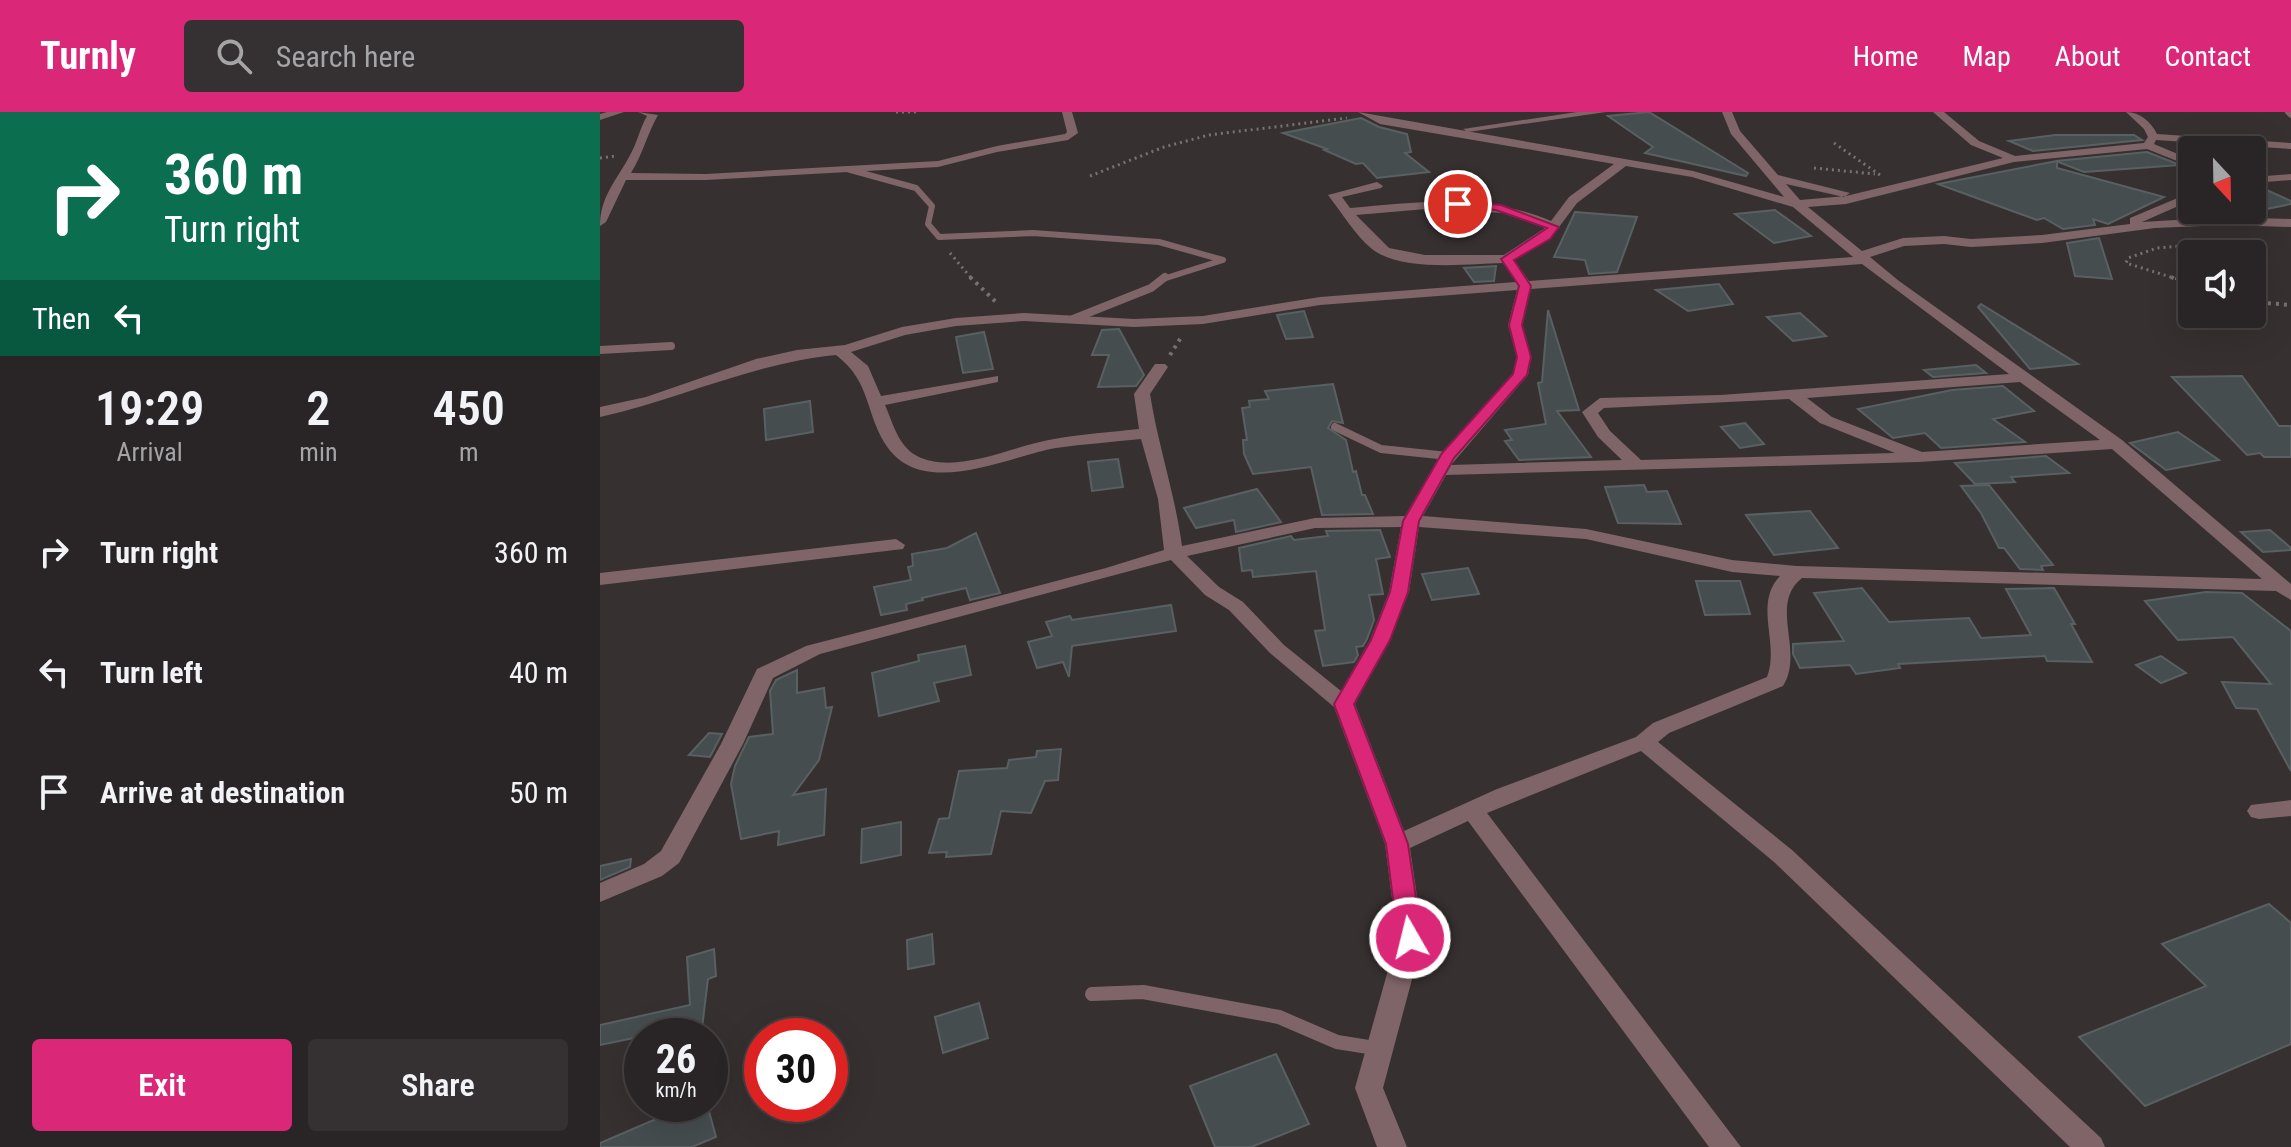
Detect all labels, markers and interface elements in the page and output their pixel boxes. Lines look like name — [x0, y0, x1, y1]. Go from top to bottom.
search box — [184, 20, 744, 92]
text: Turnly — [40, 34, 136, 78]
icon: search — [212, 34, 256, 78]
text: Search here — [276, 39, 415, 74]
text: Home — [1853, 40, 1918, 73]
text: Map — [1962, 40, 2011, 73]
text: About — [2055, 40, 2121, 73]
text: Contact — [2165, 40, 2251, 73]
north arrow — [2178, 136, 2266, 224]
map controls — [2178, 136, 2266, 328]
text: 360 m — [164, 142, 303, 208]
icon: right — [32, 144, 136, 248]
pin — [1424, 170, 1492, 238]
icon: arrive — [1436, 182, 1480, 226]
text: Turn right — [164, 209, 300, 251]
button: sound — [2178, 240, 2266, 328]
icon: left — [107, 296, 151, 340]
text: Then — [32, 301, 91, 336]
text: 19:29 — [95, 380, 204, 437]
text: 2 — [306, 380, 330, 437]
text: 450 — [433, 380, 505, 437]
text: Arrival — [117, 437, 183, 467]
text: min — [299, 437, 337, 467]
text: m — [459, 437, 479, 467]
icon: right — [32, 530, 76, 574]
text: Turn right — [100, 535, 218, 570]
text: 360 m — [494, 535, 568, 570]
icon: left — [32, 650, 76, 694]
text: Turn left — [100, 655, 203, 690]
text: 40 m — [509, 655, 568, 690]
icon: arrive — [32, 770, 76, 814]
text: Arrive at destination — [100, 775, 345, 810]
text: 50 m — [509, 775, 568, 810]
position arrow — [1368, 896, 1452, 980]
speed limit sign: 30 — [744, 1018, 848, 1122]
text: 26 — [656, 1036, 696, 1083]
button: Exit — [32, 1039, 292, 1131]
button: Share — [308, 1039, 568, 1131]
text: km/h — [655, 1078, 697, 1102]

